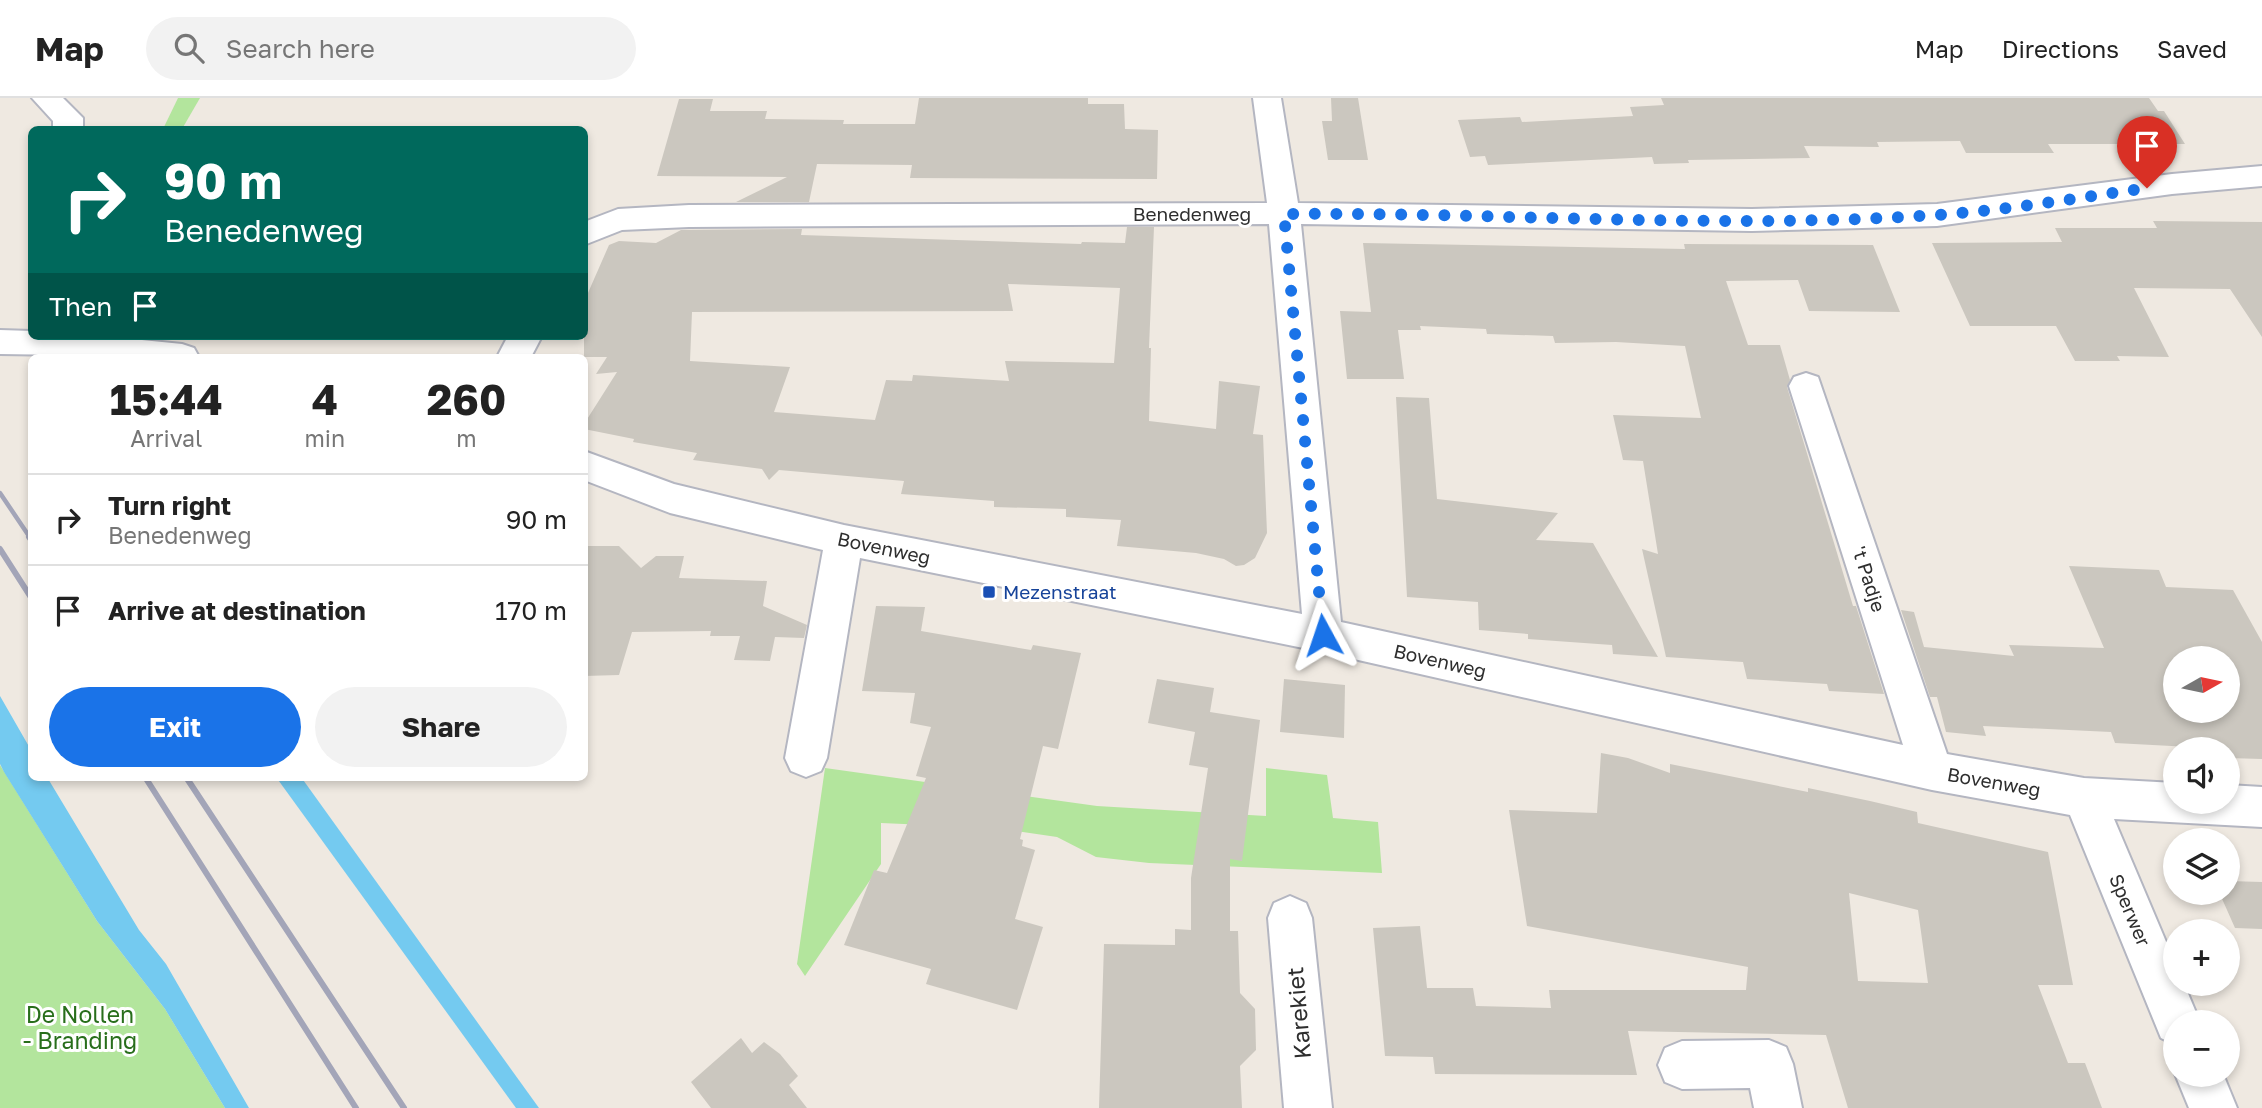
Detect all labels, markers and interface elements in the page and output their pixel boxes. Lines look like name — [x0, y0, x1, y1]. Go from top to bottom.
search box — [146, 17, 636, 80]
text: Map — [35, 29, 104, 68]
icon: search — [170, 29, 208, 67]
text: Search here — [226, 33, 375, 64]
text: Map — [1915, 34, 1964, 63]
text: Directions — [2002, 34, 2119, 63]
text: Saved — [2157, 34, 2227, 63]
pin — [2117, 116, 2177, 188]
icon: arrive — [2128, 127, 2166, 165]
text: 90 m — [164, 151, 282, 210]
icon: right — [49, 154, 140, 245]
street label: Benedenweg — [1133, 202, 1251, 225]
text: Benedenweg — [164, 211, 364, 249]
icon: arrive — [126, 287, 164, 325]
text: Then — [49, 291, 112, 322]
text: 15:44 — [110, 374, 223, 424]
text: 4 — [312, 374, 338, 424]
text: 260 — [427, 374, 506, 424]
text: Arrival — [130, 424, 202, 452]
text: min — [304, 424, 345, 452]
text: m — [456, 424, 477, 452]
text: Turn right — [108, 490, 231, 521]
icon: right — [49, 501, 87, 539]
text: 90 m — [506, 504, 567, 535]
text: Benedenweg — [108, 521, 252, 549]
street label: Bovenweg — [836, 526, 933, 569]
street label: 't Padje — [1848, 543, 1891, 615]
place label: Mezenstraat — [1003, 580, 1117, 603]
marker: Mezenstraat — [981, 584, 997, 600]
icon: arrive — [49, 592, 87, 630]
text: Arrive at destination — [108, 595, 366, 626]
text: 170 m — [495, 595, 567, 626]
position arrow — [1286, 598, 1360, 672]
street label: Bovenweg — [1392, 639, 1489, 682]
north arrow — [2163, 646, 2240, 723]
map controls — [2163, 646, 2240, 1087]
button: Exit — [49, 687, 301, 767]
button: Share — [315, 687, 567, 767]
button: sound — [2163, 737, 2240, 814]
street label: Bovenweg — [1946, 762, 2043, 801]
button: layers — [2163, 828, 2240, 905]
street label: Sperwer — [2105, 870, 2156, 950]
button: + — [2163, 919, 2240, 996]
street label: Karekiet — [1280, 966, 1316, 1060]
park label: De Nollen - Branding — [23, 1000, 137, 1054]
button: − — [2163, 1010, 2240, 1087]

